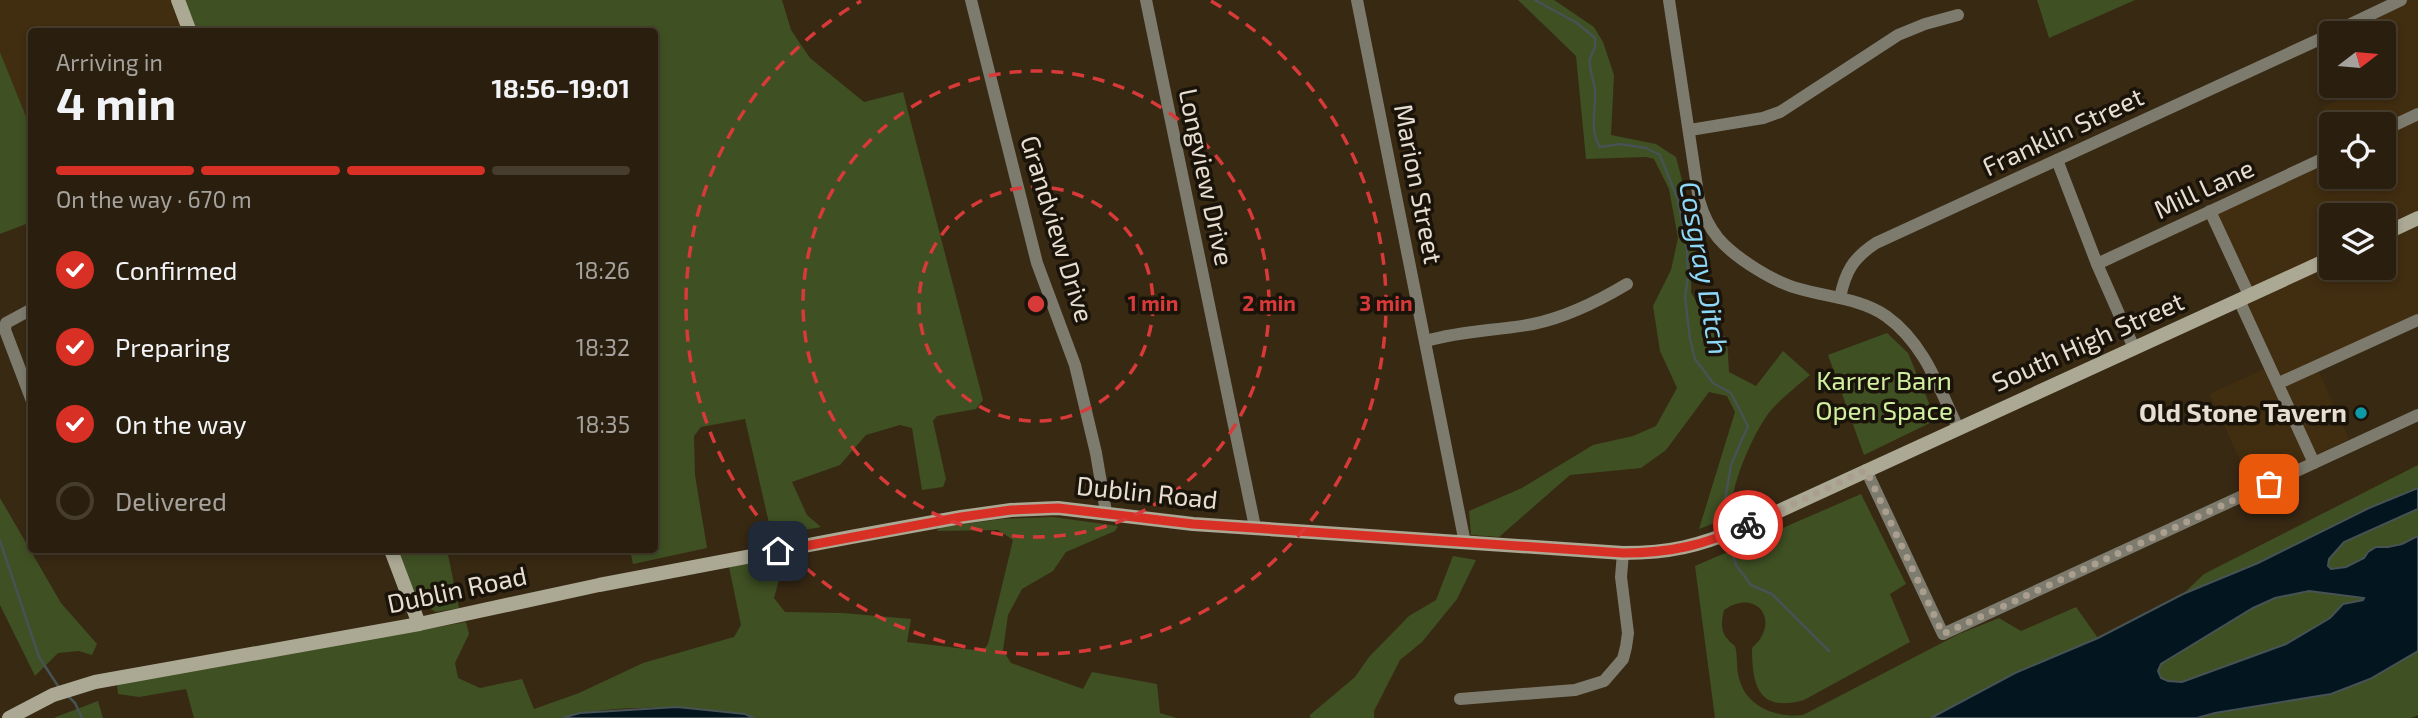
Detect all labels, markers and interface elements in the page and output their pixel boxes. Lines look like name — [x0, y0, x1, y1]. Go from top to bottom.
north arrow — [2319, 21, 2396, 98]
map controls — [2319, 21, 2396, 280]
text: Arriving in — [56, 48, 163, 76]
text: 18:56–19:01 — [492, 72, 630, 103]
text: 4 min — [56, 74, 176, 129]
street label: Franklin Street — [1977, 80, 2148, 181]
street label: Longview Drive — [1174, 85, 1241, 268]
street label: Marion Street — [1389, 101, 1450, 266]
button: locate — [2319, 112, 2396, 189]
street label: Grandview Drive — [1015, 131, 1102, 326]
street label: Mill Lane — [2149, 151, 2258, 224]
water label: Cosgray Ditch — [1673, 178, 1737, 357]
text: On the way · 670 m — [56, 185, 252, 213]
button: layers — [2319, 203, 2396, 280]
icon: check — [56, 251, 94, 289]
text: Confirmed — [115, 254, 238, 285]
text: 18:26 — [575, 256, 630, 284]
street label: South High Street — [1987, 284, 2188, 397]
text: 1 min — [1128, 290, 1178, 315]
text: 2 min — [1242, 290, 1296, 315]
text: 3 min — [1359, 290, 1413, 315]
centre of rings — [1024, 292, 1048, 316]
icon: check — [56, 328, 94, 366]
text: Preparing — [115, 331, 230, 362]
text: 18:32 — [576, 333, 630, 361]
park label: Karrer Barn Open Space — [1815, 364, 1953, 425]
place label: Old Stone Tavern — [2139, 396, 2347, 427]
icon: check — [56, 405, 94, 443]
marker: Old Stone Tavern — [2353, 405, 2369, 421]
text: On the way — [115, 408, 246, 439]
text: 18:35 — [576, 410, 630, 438]
pin — [2239, 454, 2299, 514]
icon: bag — [2250, 465, 2288, 503]
street label: Dublin Road — [1075, 469, 1219, 514]
text: Delivered — [115, 485, 227, 516]
courier — [1713, 490, 1783, 560]
icon: bike — [1729, 506, 1767, 544]
pin — [748, 521, 808, 581]
icon: home — [759, 532, 797, 570]
street label: Dublin Road — [384, 559, 529, 618]

